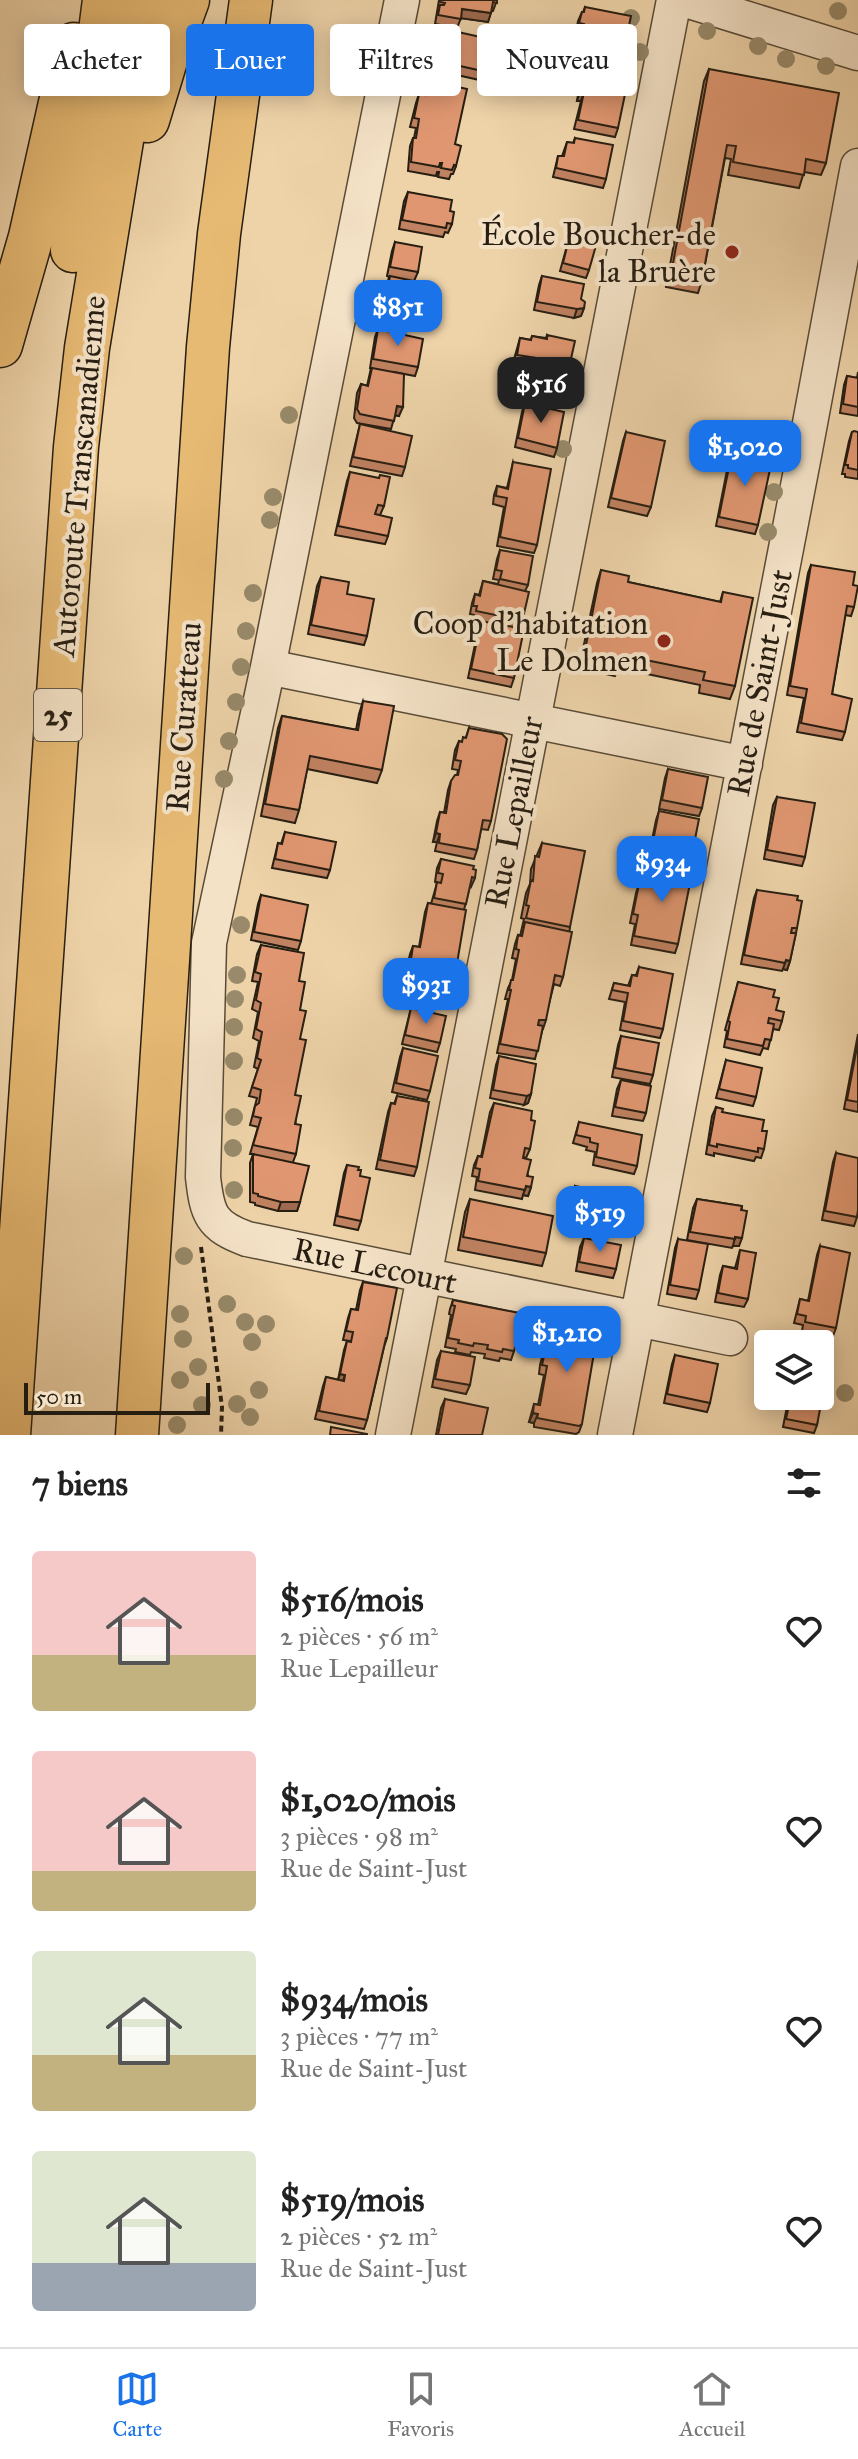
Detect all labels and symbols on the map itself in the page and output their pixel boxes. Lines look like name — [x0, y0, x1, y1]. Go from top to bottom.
place label: École Boucher-de la Bruère — [481, 214, 716, 291]
marker: École Boucher-de la Bruère — [723, 243, 741, 261]
pin: $851 — [351, 280, 445, 348]
street label: Autoroute Transcanadienne — [44, 294, 114, 660]
pin: $516 — [494, 357, 588, 425]
pin: $1,020 — [680, 420, 810, 488]
street label: Rue de Saint-Just — [719, 566, 801, 800]
place label: Coop d'habitation Le Dolmen — [413, 604, 648, 680]
street label: Rue Curatteau — [158, 621, 210, 813]
marker: Coop d'habitation Le Dolmen — [655, 632, 673, 650]
road number: 25 — [34, 689, 82, 741]
street label: Rue Lepailleur — [476, 713, 552, 911]
pin: $934 — [615, 836, 709, 904]
pin: $931 — [379, 958, 473, 1026]
pin: $519 — [553, 1186, 647, 1254]
street label: Rue Lecourt — [289, 1230, 461, 1302]
pin: $1,210 — [502, 1306, 632, 1374]
scale bar — [24, 1379, 210, 1415]

